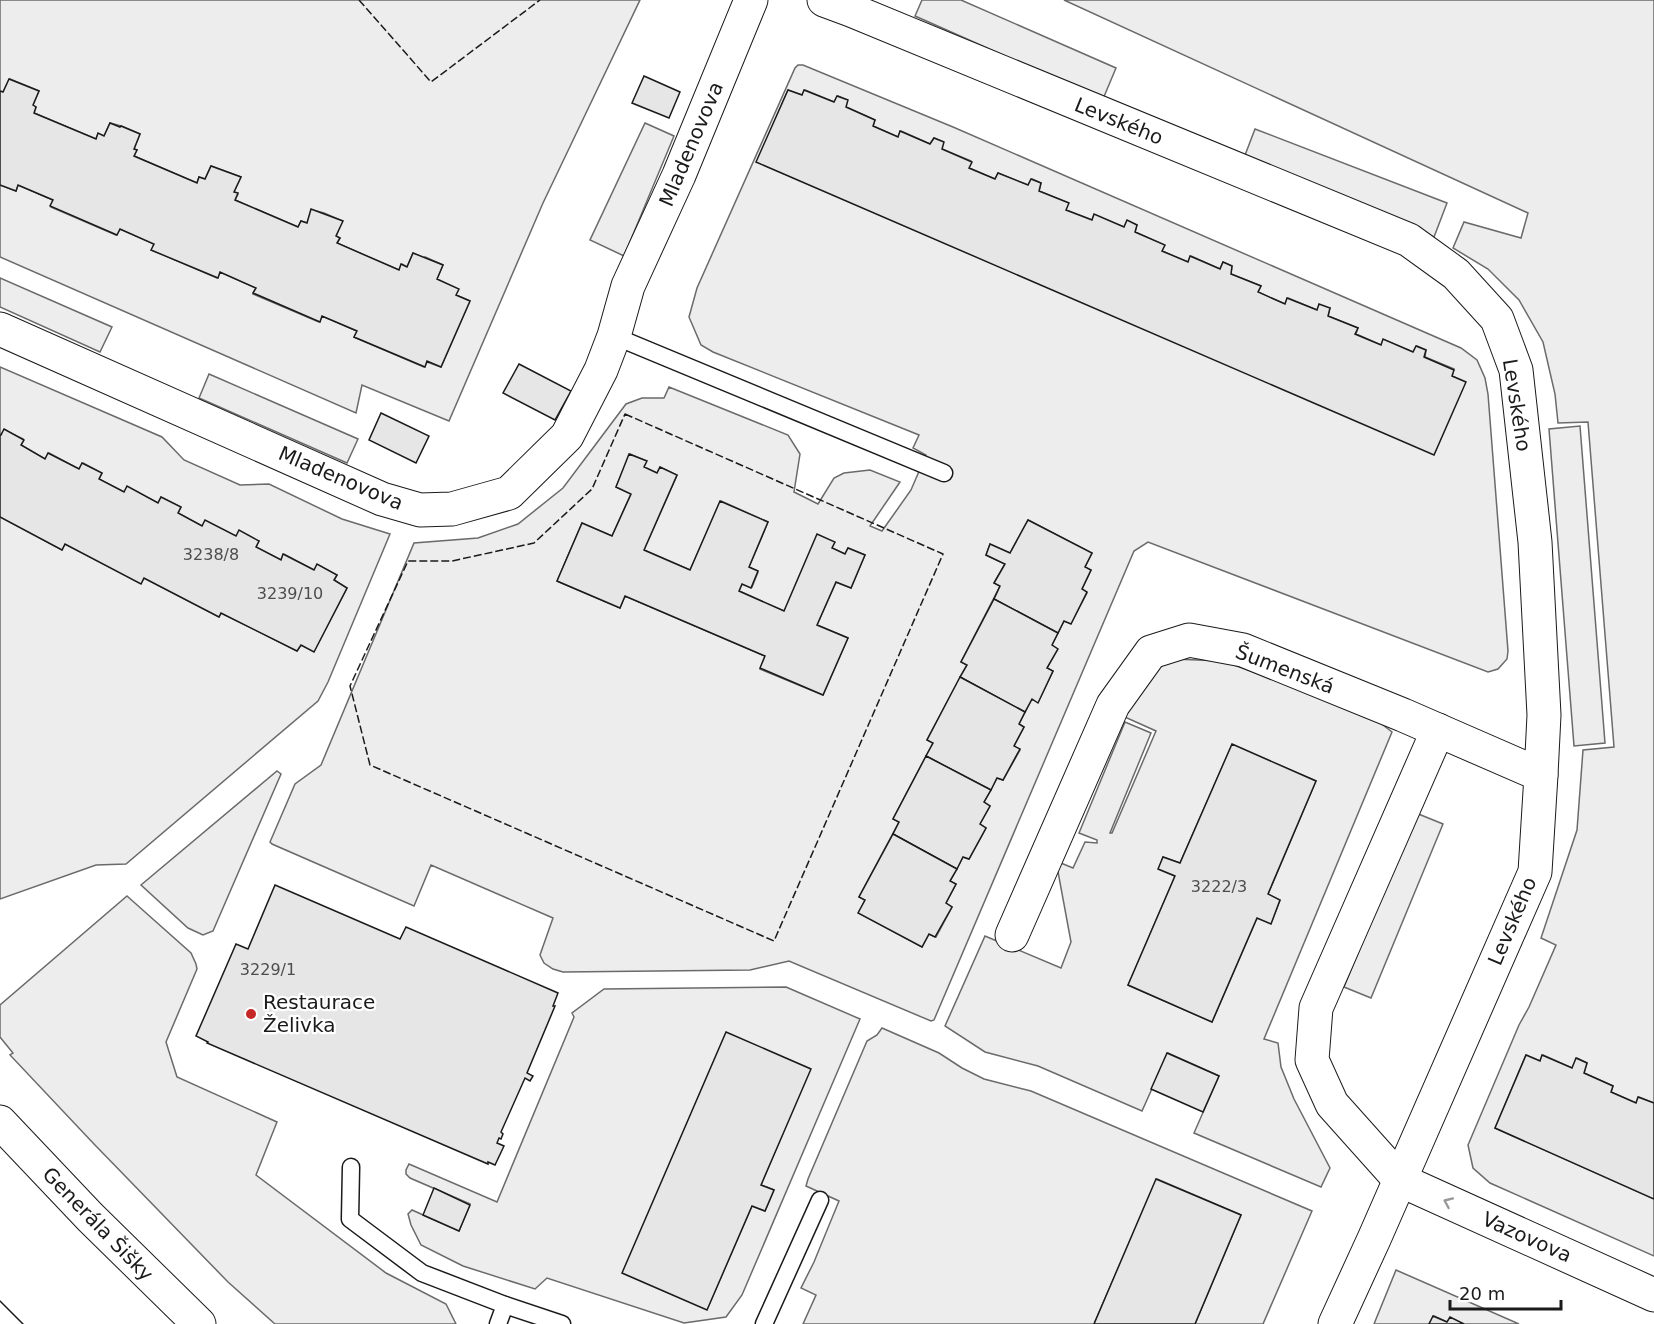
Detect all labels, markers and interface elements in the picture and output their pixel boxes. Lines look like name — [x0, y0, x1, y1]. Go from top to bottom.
street label: Mladenovova — [654, 78, 728, 210]
street label: Levského — [1071, 92, 1167, 150]
street label: Levského — [1498, 357, 1536, 453]
street label: Mladenovova — [275, 441, 407, 515]
house number: 3238/8 — [183, 545, 239, 564]
house number: 3239/10 — [257, 584, 323, 603]
street label: Šumenská — [1232, 639, 1338, 699]
street label: Levského — [1483, 873, 1541, 969]
house number: 3222/3 — [1191, 877, 1247, 896]
house number: 3229/1 — [240, 960, 296, 979]
place label: Restaurace Želivka — [263, 990, 375, 1037]
marker: Restaurace Želivka — [244, 1007, 258, 1021]
street label: Generála Šišky — [38, 1162, 158, 1286]
one-way arrow — [1443, 1197, 1454, 1209]
street label: Vazovova — [1479, 1207, 1575, 1267]
scale bar — [1450, 1273, 1561, 1311]
text: 20 m — [1459, 1283, 1505, 1304]

